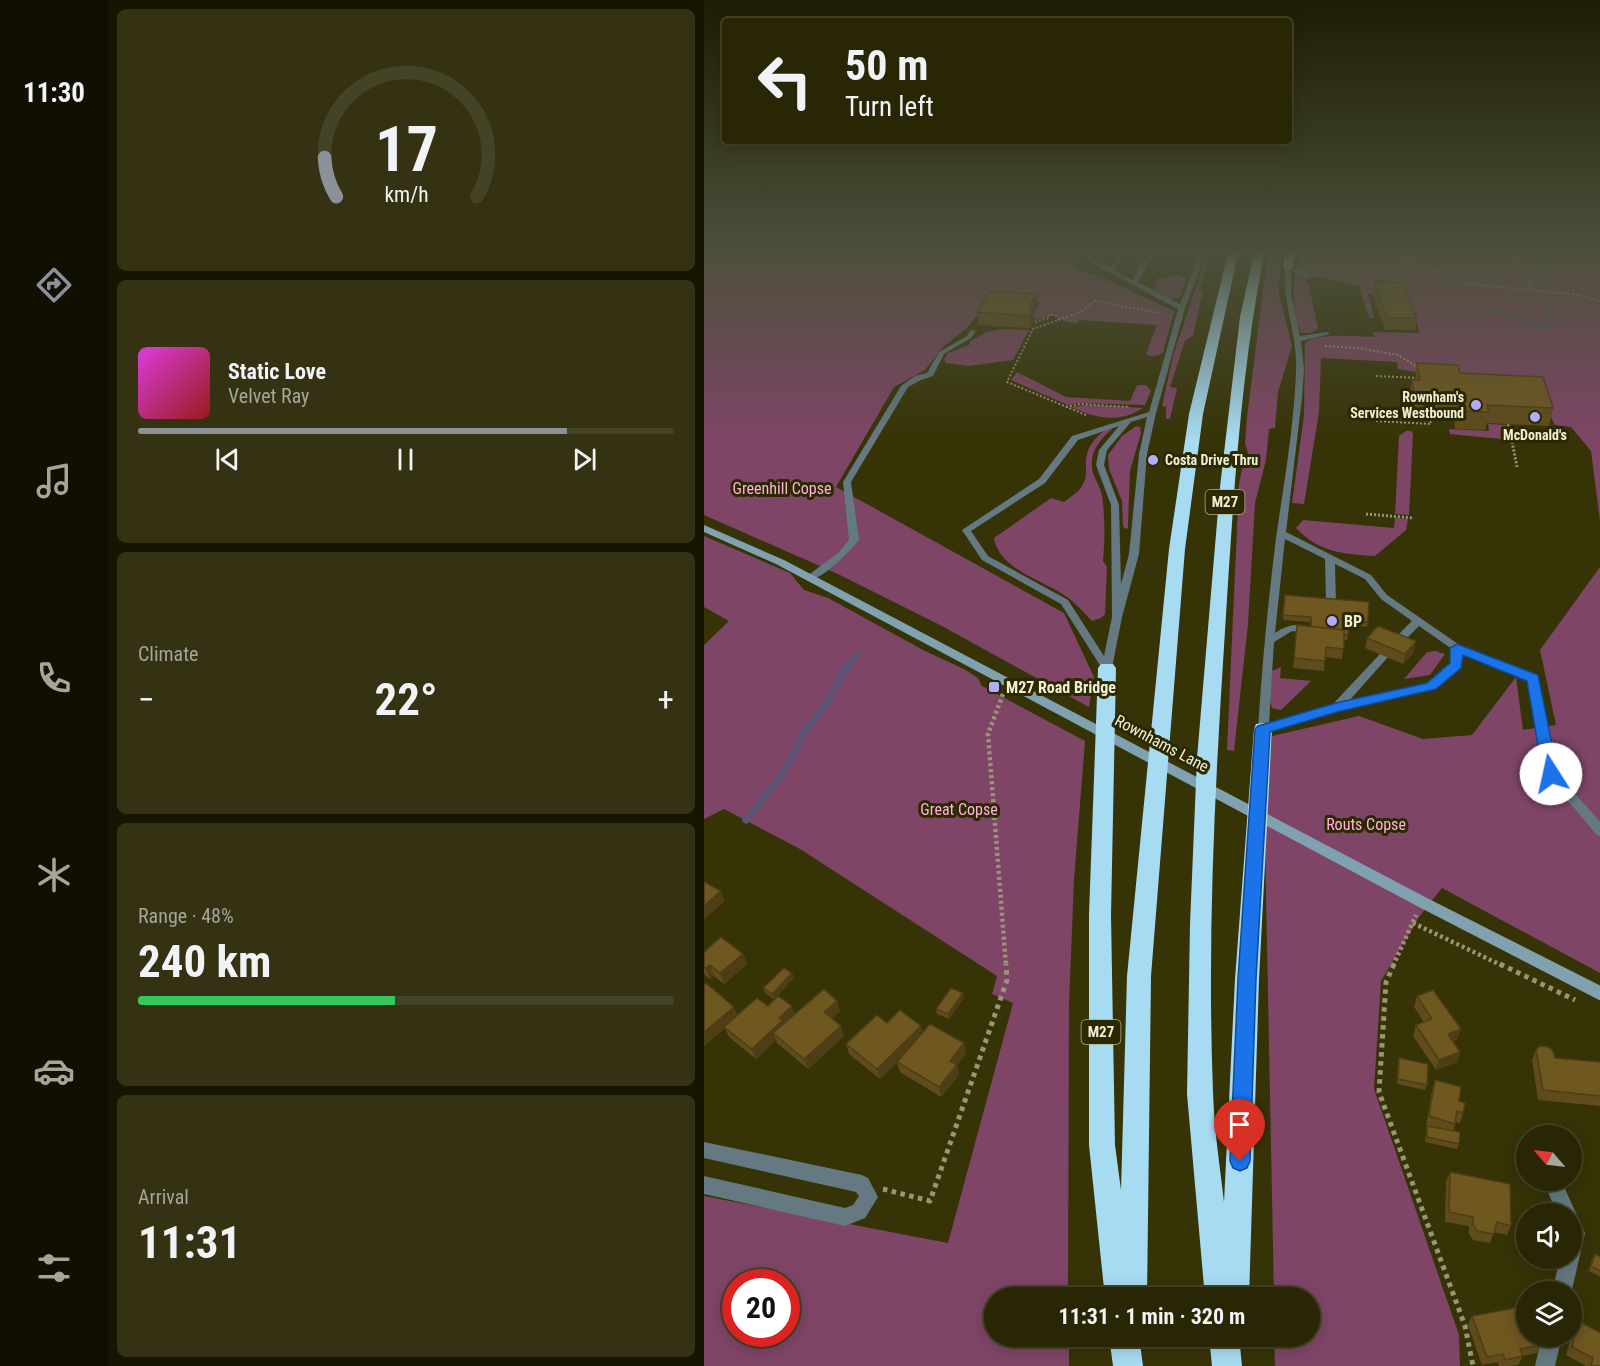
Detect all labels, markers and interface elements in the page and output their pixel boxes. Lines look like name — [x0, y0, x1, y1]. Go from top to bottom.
text: 50 m — [845, 41, 928, 90]
icon: left — [746, 42, 824, 120]
text: 11:30 — [23, 77, 85, 109]
text: Turn left — [845, 91, 934, 123]
text: 17 — [374, 113, 438, 186]
text: km/h — [384, 183, 428, 208]
icon: directions — [33, 264, 75, 306]
text: Static Love — [228, 359, 326, 384]
text: Velvet Ray — [228, 384, 309, 408]
place label: Rownham's Services Westbound — [1350, 389, 1464, 421]
marker: Rownham's Services Westbound — [1469, 398, 1483, 412]
marker: McDonald's — [1528, 410, 1542, 424]
place label: McDonald's — [1503, 427, 1567, 443]
icon: previous — [211, 443, 244, 476]
icon: pause — [389, 443, 422, 476]
icon: next — [568, 443, 601, 476]
place label: Costa Drive Thru — [1165, 452, 1258, 468]
marker: Costa Drive Thru — [1146, 453, 1160, 467]
icon: music — [33, 460, 75, 502]
park label: Greenhill Copse — [732, 479, 832, 498]
road number: M27 — [1206, 490, 1244, 514]
place label: BP — [1344, 612, 1362, 631]
marker: BP — [1325, 614, 1339, 628]
text: Climate — [138, 642, 198, 666]
icon: phone — [33, 657, 75, 699]
text: 22° — [375, 673, 438, 726]
place label: M27 Road Bridge — [1006, 678, 1116, 697]
text: − — [138, 680, 155, 719]
text: + — [658, 680, 674, 719]
marker: M27 Road Bridge — [987, 680, 1001, 694]
street label: Rownhams Lane — [1112, 711, 1212, 776]
position arrow — [1519, 742, 1583, 806]
park label: Great Copse — [920, 800, 998, 819]
park label: Routs Copse — [1326, 815, 1406, 834]
icon: climate — [33, 854, 75, 896]
text: Range · 48% — [138, 904, 234, 928]
text: 240 km — [138, 935, 271, 988]
road number: M27 — [1082, 1020, 1120, 1044]
icon: car — [33, 1050, 75, 1092]
pin — [1214, 1099, 1265, 1161]
icon: arrive — [1223, 1108, 1256, 1141]
north arrow — [1516, 1125, 1582, 1191]
map controls — [1516, 1125, 1582, 1347]
text: Arrival — [138, 1185, 189, 1209]
button: sound — [1516, 1203, 1582, 1269]
text: 11:31 — [138, 1216, 241, 1269]
icon: filters — [33, 1247, 75, 1289]
speed limit sign: 20 — [722, 1269, 800, 1347]
button: layers — [1516, 1281, 1582, 1347]
text: 11:31 · 1 min · 320 m — [1059, 1304, 1245, 1329]

